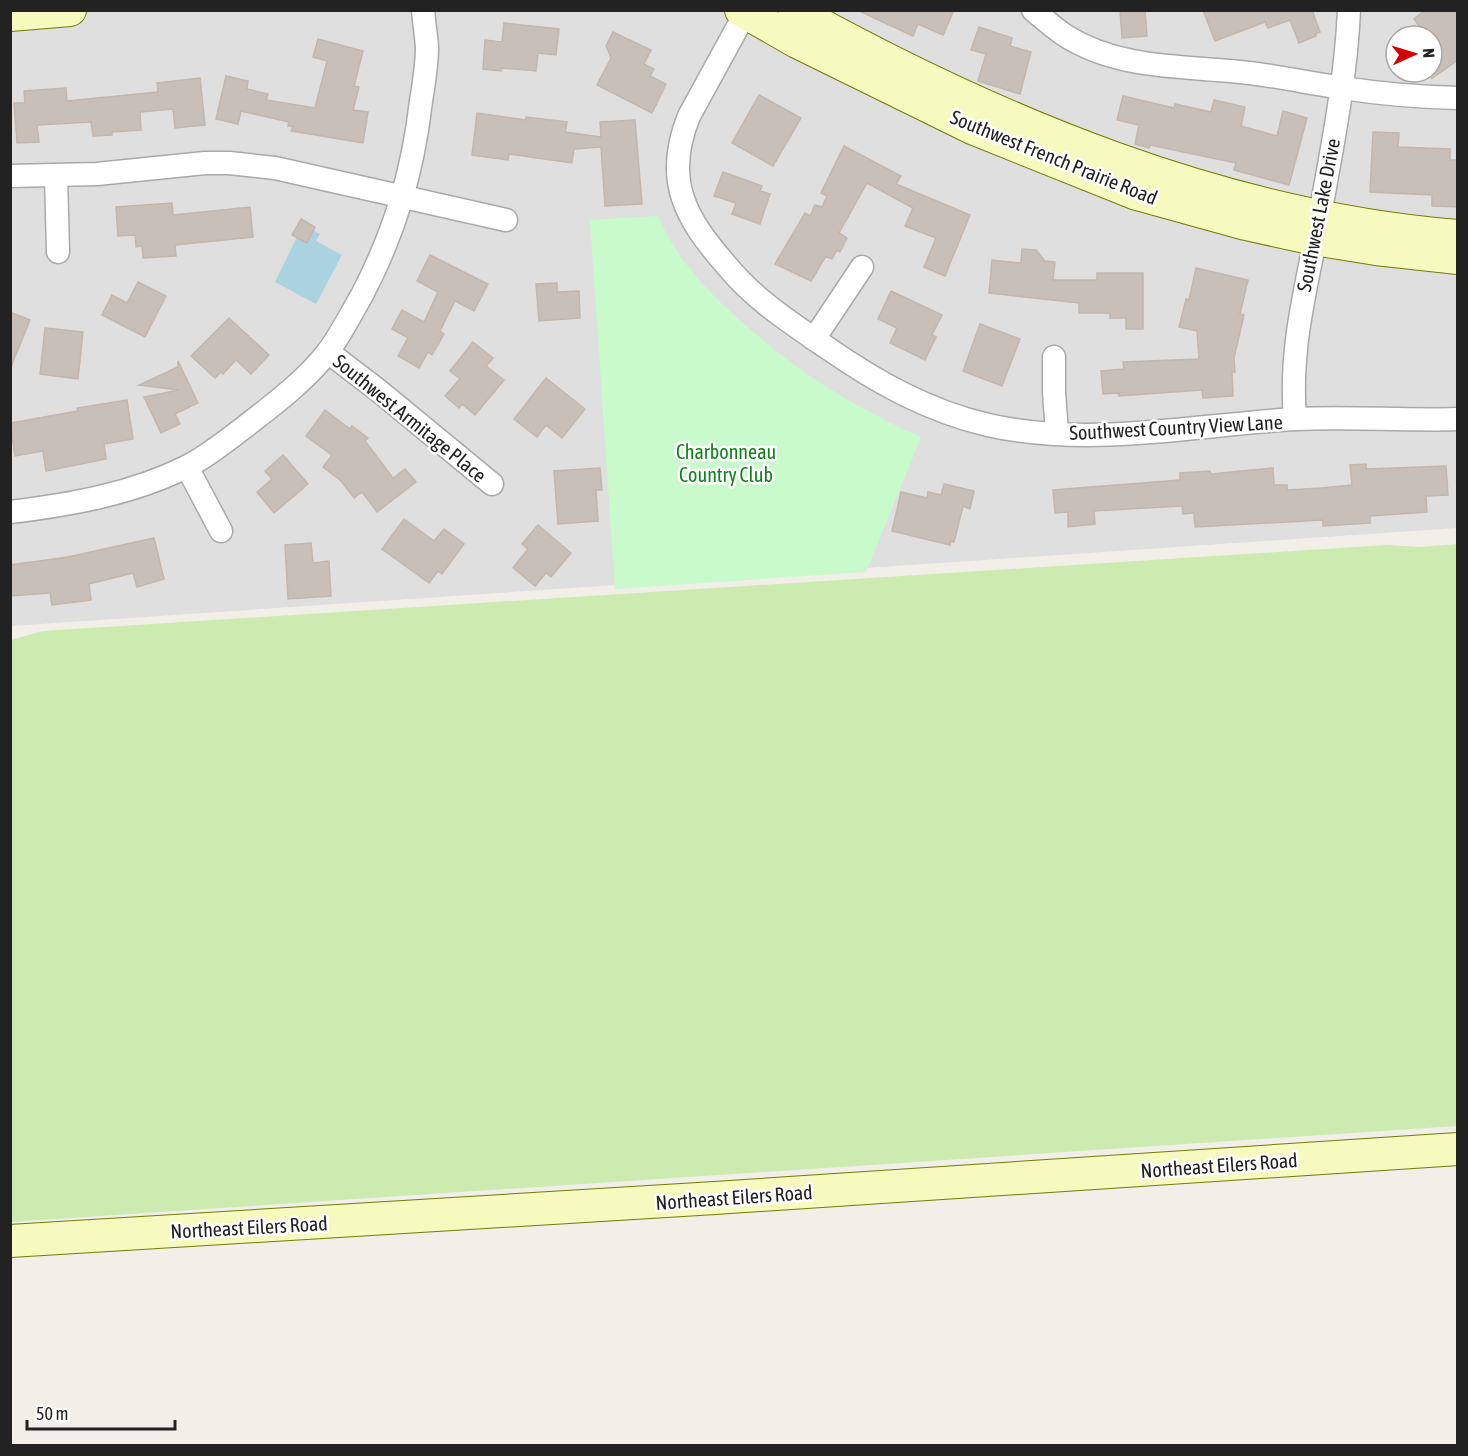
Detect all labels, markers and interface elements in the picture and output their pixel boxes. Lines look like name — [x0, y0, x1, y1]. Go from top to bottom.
north arrow — [1384, 24, 1444, 84]
text: N — [1420, 48, 1438, 58]
street label: Southwest French Prairie Road — [947, 105, 1161, 209]
street label: Southwest Lake Drive — [1292, 137, 1344, 293]
street label: Southwest Armitage Place — [329, 349, 491, 487]
street label: Southwest Country View Lane — [1069, 410, 1283, 444]
park label: Charbonneau Country Club — [676, 440, 776, 486]
street label: Northeast Eilers Road — [1140, 1148, 1298, 1182]
street label: Northeast Eilers Road — [655, 1180, 813, 1214]
street label: Northeast Eilers Road — [170, 1211, 328, 1243]
scale bar — [27, 1393, 176, 1431]
text: 50 m — [36, 1403, 68, 1424]

